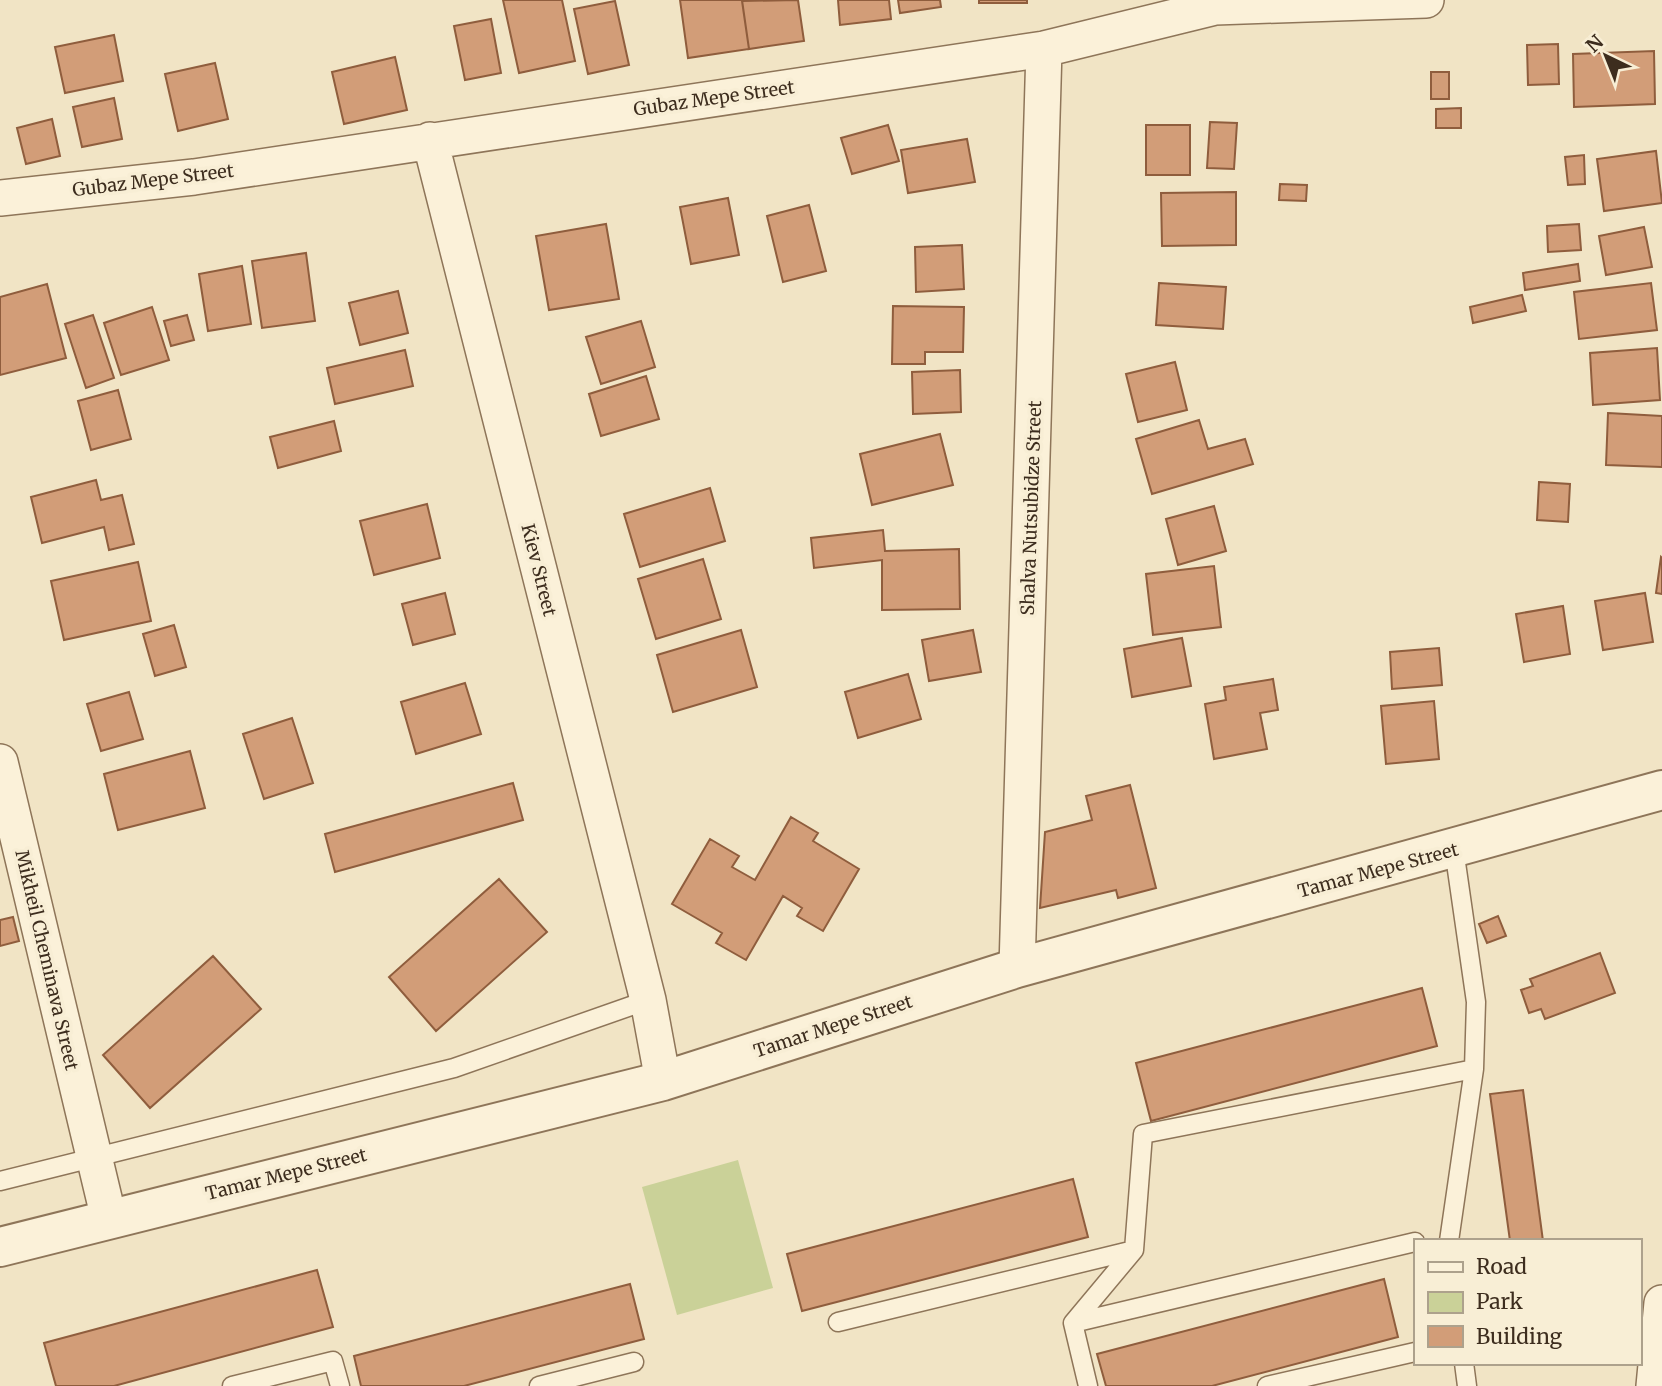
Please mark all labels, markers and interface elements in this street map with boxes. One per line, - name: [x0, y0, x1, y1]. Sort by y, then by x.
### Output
- north arrow: [1571, 21, 1641, 91]
- text: N: [1581, 30, 1608, 57]
- street label: Gubaz Mepe Street: [632, 75, 796, 121]
- street label: Gubaz Mepe Street: [71, 159, 235, 201]
- street label: Shalva Nutsubidze Street: [1016, 400, 1046, 616]
- street label: Kiev Street: [516, 522, 562, 618]
- street label: Tamar Mepe Street: [1295, 837, 1461, 903]
- street label: Mikheil Cheminava Street: [10, 848, 84, 1072]
- street label: Tamar Mepe Street: [751, 989, 915, 1063]
- street label: Tamar Mepe Street: [203, 1143, 369, 1205]
- legend: [1414, 1239, 1641, 1365]
- text: Road: [1476, 1253, 1527, 1280]
- text: Park: [1476, 1288, 1523, 1315]
- text: Building: [1476, 1323, 1563, 1350]

